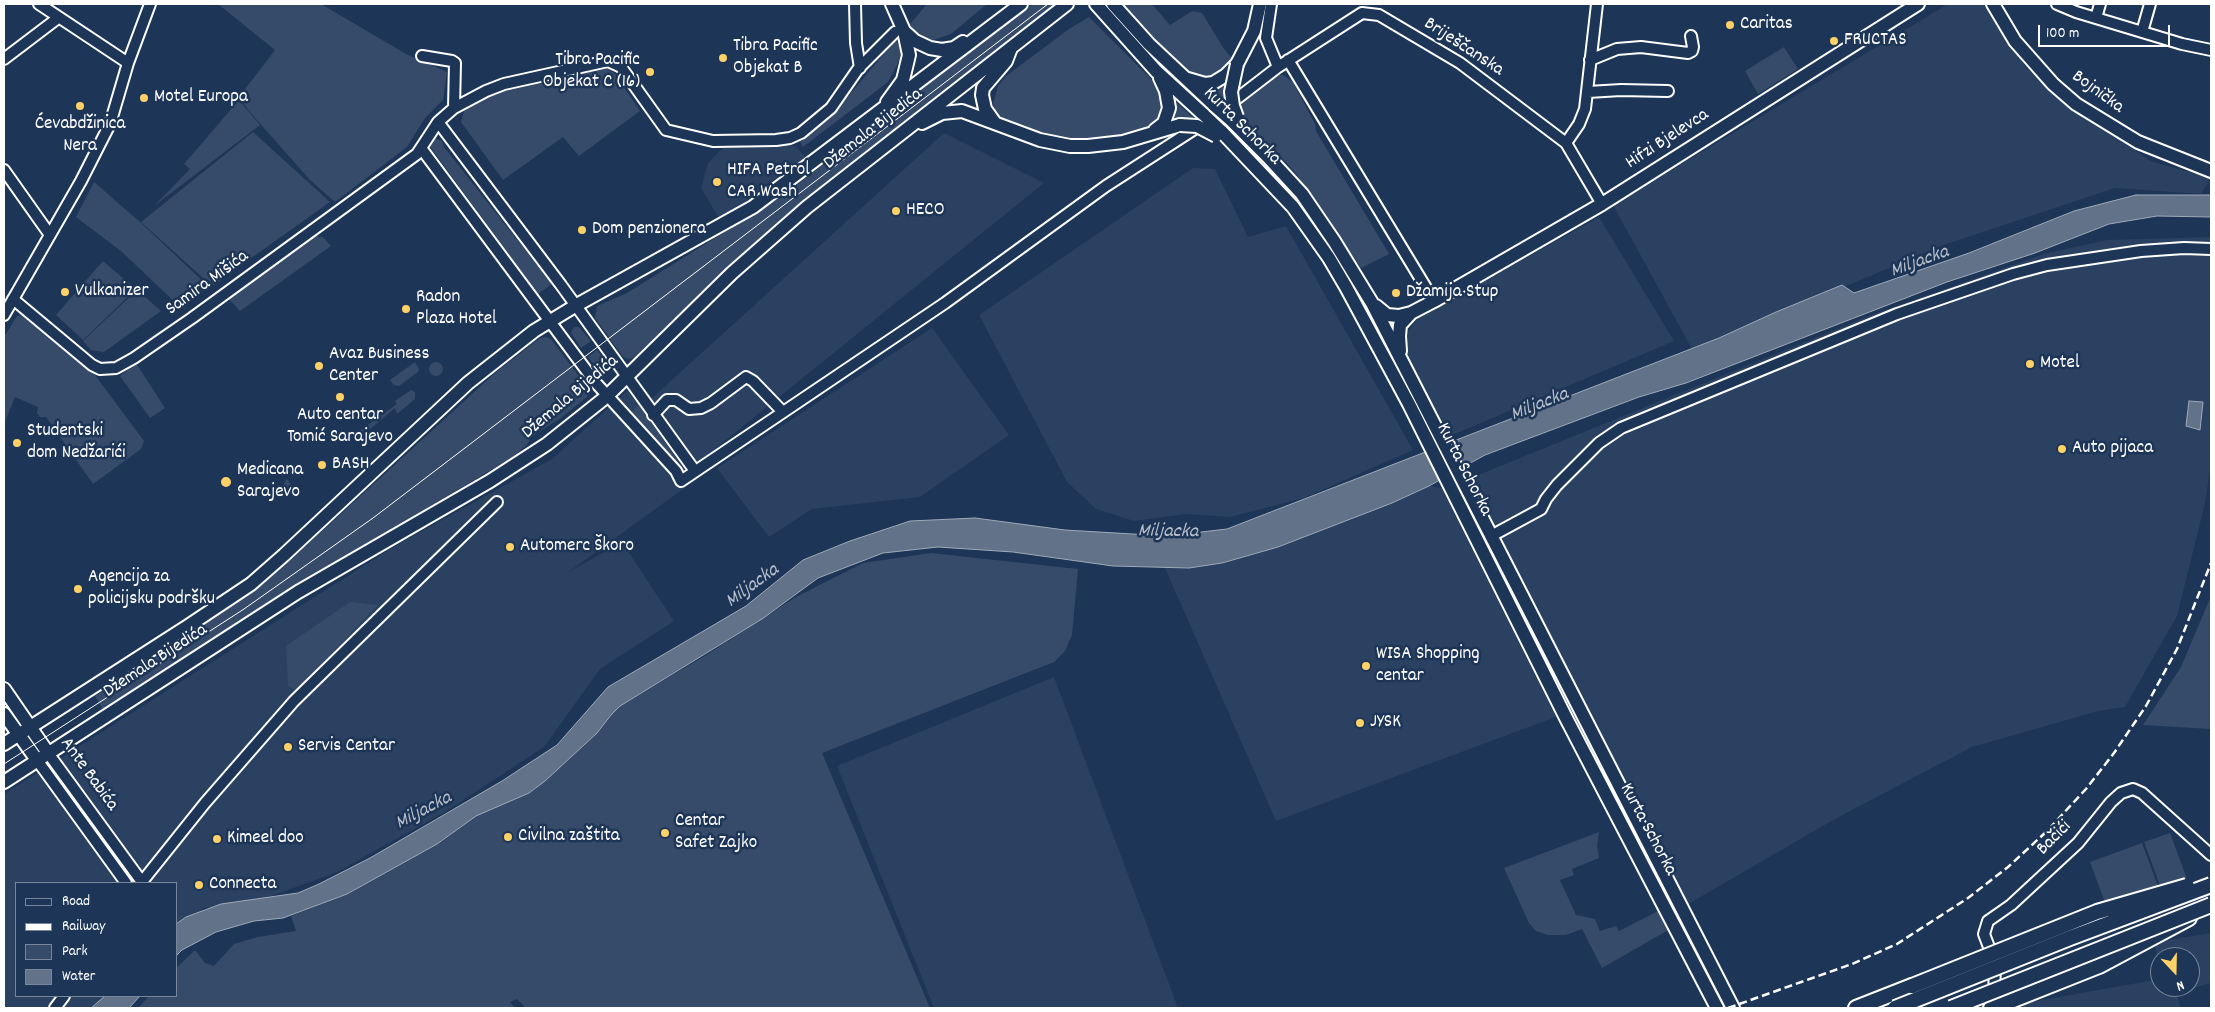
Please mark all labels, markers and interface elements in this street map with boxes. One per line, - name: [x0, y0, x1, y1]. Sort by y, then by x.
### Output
- street label: Briješčanska: [1419, 14, 1507, 82]
- place label: Caritas: [1740, 14, 1793, 36]
- scale bar: [2040, 15, 2172, 47]
- marker: Caritas: [1724, 19, 1736, 31]
- text: 100 m: [2046, 23, 2079, 45]
- place label: FRUCTAS: [1844, 30, 1907, 52]
- marker: FRUCTAS: [1828, 35, 1840, 47]
- place label: Tibra Pacific Objekat B: [733, 36, 818, 80]
- place label: Tibra Pacific Objekat C (16): [543, 50, 640, 94]
- marker: Tibra Pacific Objekat B: [717, 52, 729, 64]
- marker: Tibra Pacific Objekat C (16): [644, 66, 656, 78]
- street label: Bojnička: [2066, 66, 2128, 120]
- street label: Kurta Schorka: [1197, 83, 1285, 171]
- street label: Džemala Bijedića: [820, 84, 928, 176]
- place label: Motel Europa: [154, 87, 248, 109]
- marker: Motel Europa: [138, 92, 150, 104]
- marker: Ćevabdžinica Nera: [74, 100, 86, 112]
- street label: Hifzi Bjelevca: [1622, 105, 1714, 175]
- place label: Ćevabdžinica Nera: [35, 114, 125, 158]
- place label: HIFA Petrol CAR Wash: [727, 160, 810, 204]
- marker: HIFA Petrol CAR Wash: [711, 176, 723, 188]
- place label: HECO: [906, 200, 945, 222]
- marker: HECO: [890, 205, 902, 217]
- place label: Dom penzionera: [592, 219, 706, 241]
- marker: Dom penzionera: [576, 224, 588, 236]
- water label: Miljacka: [1888, 241, 1952, 285]
- street label: Samira Mišića: [162, 246, 254, 322]
- place label: Vulkanizer: [75, 281, 148, 303]
- place label: Džamija Stup: [1406, 282, 1498, 304]
- marker: Vulkanizer: [59, 286, 71, 298]
- place label: Radon Plaza Hotel: [416, 287, 497, 331]
- marker: Džamija Stup: [1390, 287, 1402, 299]
- marker: Radon Plaza Hotel: [400, 303, 412, 315]
- place label: Avaz Business Center: [329, 344, 430, 388]
- street label: Džemala Bijedića: [518, 351, 624, 445]
- place label: Motel: [2040, 353, 2079, 375]
- marker: Motel: [2024, 358, 2036, 370]
- marker: Avaz Business Center: [313, 360, 325, 372]
- water label: Miljacka: [1508, 384, 1572, 428]
- marker: Auto centar Tomić Sarajevo: [334, 391, 346, 403]
- place label: Auto centar Tomić Sarajevo: [287, 405, 393, 449]
- street label: Kurta Schorka: [1430, 420, 1496, 520]
- place label: Studentski dom Nedžarići: [27, 421, 126, 465]
- marker: Studentski dom Nedžarići: [11, 437, 23, 449]
- place label: Auto pijaca: [2072, 438, 2153, 460]
- marker: Auto pijaca: [2056, 443, 2068, 455]
- place label: BASH: [332, 454, 369, 476]
- marker: BASH: [316, 459, 328, 471]
- place label: Medicana Sarajevo: [237, 460, 303, 504]
- marker: Medicana Sarajevo: [219, 475, 233, 489]
- water label: Miljacka: [1138, 520, 1198, 546]
- place label: Automerc Škoro: [520, 536, 634, 558]
- marker: Automerc Škoro: [504, 541, 516, 553]
- water label: Miljacka: [722, 560, 784, 614]
- place label: Agencija za policijsku podršku: [88, 567, 215, 611]
- marker: Agencija za policijsku podršku: [72, 583, 84, 595]
- street label: Džemala Bijedića: [100, 620, 212, 704]
- place label: WISA Shopping centar: [1376, 644, 1480, 688]
- marker: WISA Shopping centar: [1360, 660, 1372, 672]
- place label: JYSK: [1370, 712, 1401, 734]
- marker: JYSK: [1354, 717, 1366, 729]
- street label: Ante Babića: [54, 734, 122, 816]
- place label: Servis Centar: [298, 736, 395, 758]
- marker: Servis Centar: [282, 741, 294, 753]
- street label: Kurta Schorka: [1613, 780, 1681, 880]
- water label: Miljacka: [392, 787, 456, 837]
- place label: Centar Safet Zajko: [675, 811, 757, 855]
- street label: Bačići: [2033, 817, 2077, 861]
- place label: Civilna zaštita: [518, 826, 620, 848]
- marker: Centar Safet Zajko: [659, 827, 671, 839]
- place label: Kimeel doo: [227, 828, 304, 850]
- marker: Civilna zaštita: [502, 831, 514, 843]
- marker: Kimeel doo: [211, 833, 223, 845]
- place label: Connecta: [209, 874, 276, 896]
- marker: Connecta: [193, 879, 205, 891]
- legend: [15, 882, 178, 997]
- text: Road: [62, 891, 90, 913]
- text: Railway: [62, 916, 105, 938]
- text: Park: [62, 941, 88, 963]
- north arrow: [2150, 947, 2200, 997]
- text: Water: [62, 966, 95, 988]
- text: N: [2173, 974, 2187, 996]

